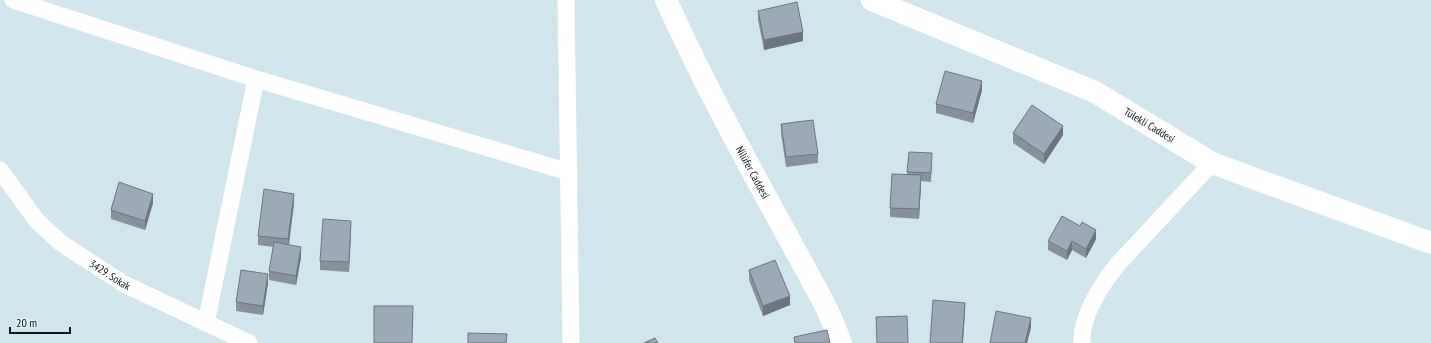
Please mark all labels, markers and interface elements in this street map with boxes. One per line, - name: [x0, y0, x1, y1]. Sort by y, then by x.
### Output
- street label: Tülekli Caddesi: [1121, 104, 1178, 146]
- street label: Nilüfer Caddesi: [733, 144, 773, 201]
- street label: 3429. Sokak: [87, 257, 133, 293]
- scale bar: [10, 309, 70, 335]
- text: 20 m: [16, 315, 37, 330]

